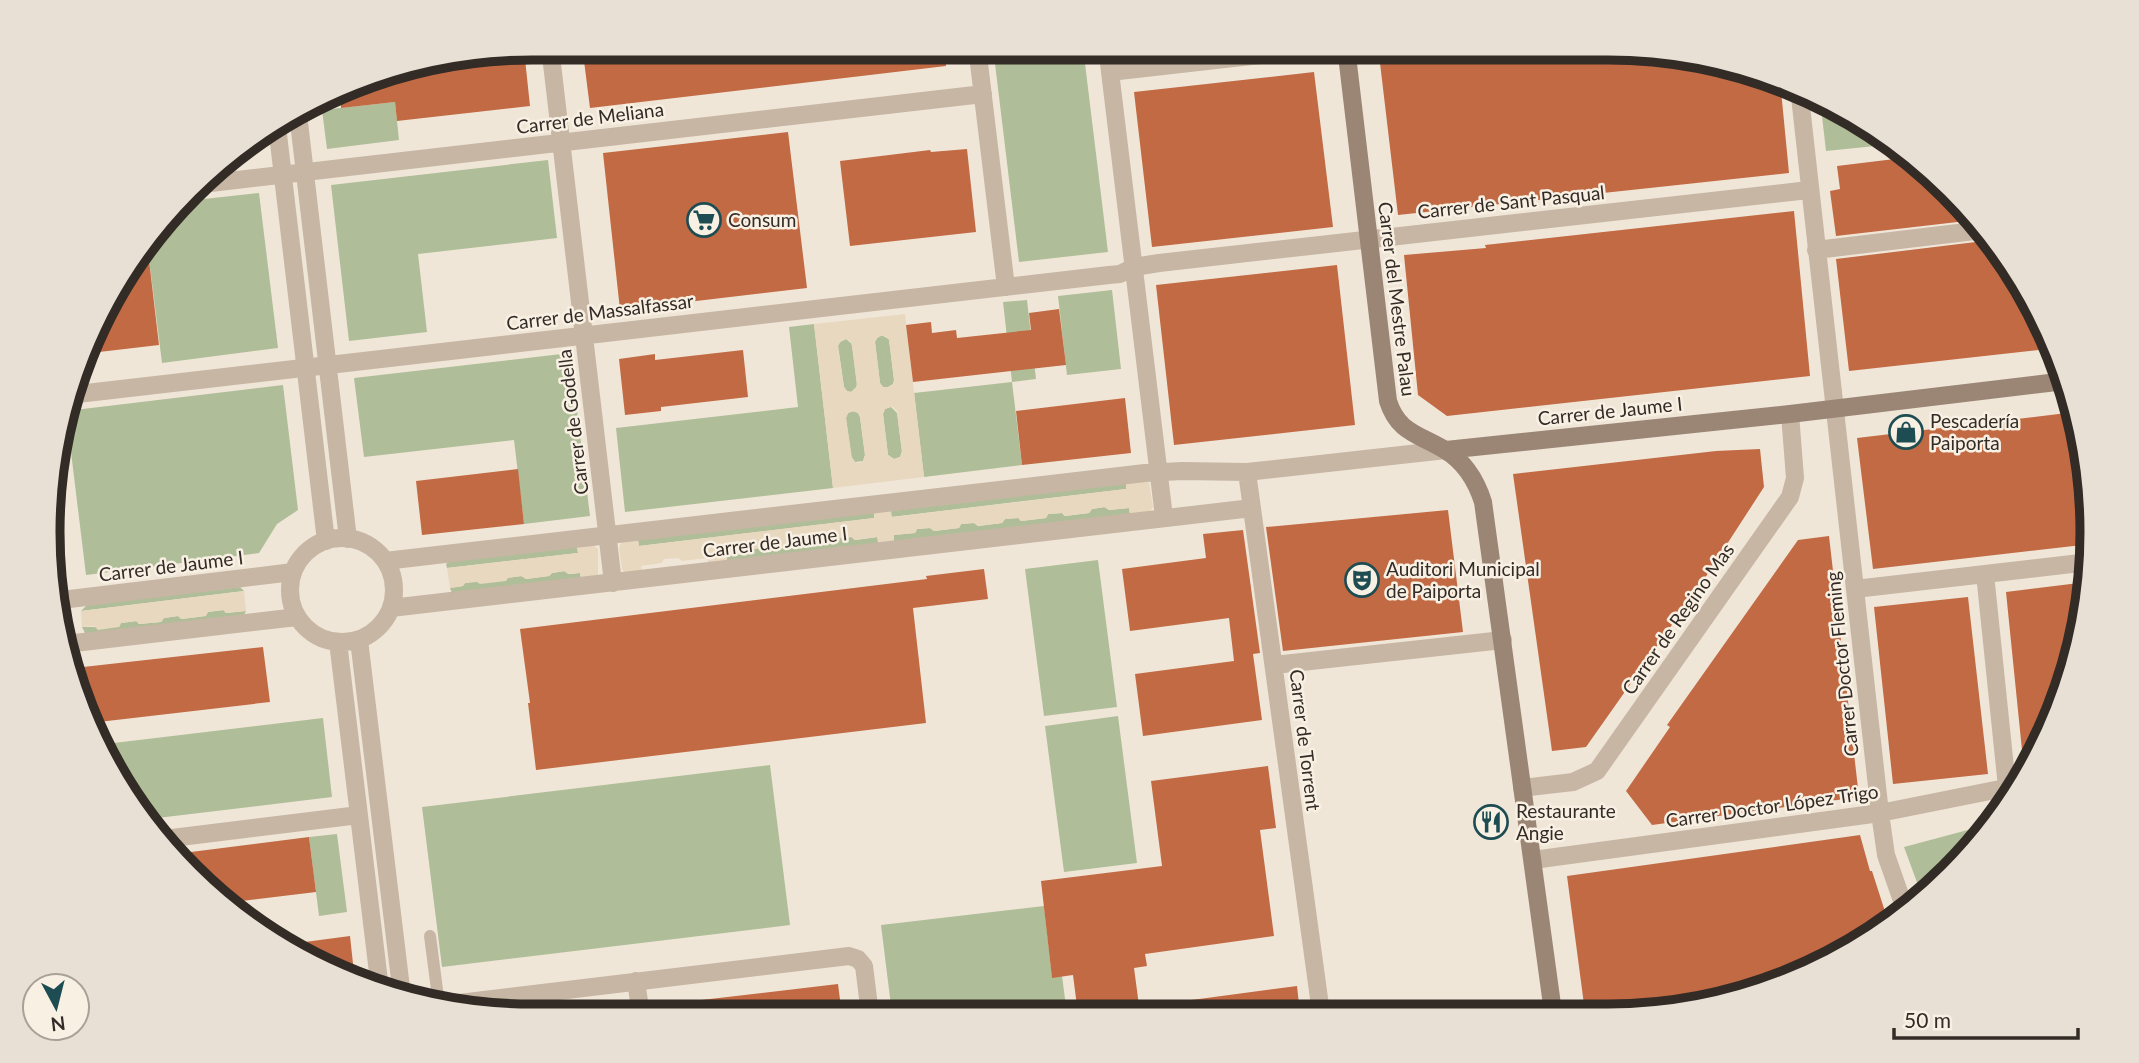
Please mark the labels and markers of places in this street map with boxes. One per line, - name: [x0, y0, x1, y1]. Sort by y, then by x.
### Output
- supermarket icon: Consum: [685, 201, 723, 239]
- place label: Consum: [728, 208, 796, 231]
- place label: Pescadería Paiporta: [1930, 409, 2019, 454]
- shop icon: Pescadería Paiporta: [1887, 413, 1925, 451]
- place label: Auditori Municipal de Paiporta: [1386, 557, 1540, 602]
- theatre icon: Auditori Municipal de Paiporta: [1343, 561, 1381, 599]
- place label: Restaurante Angie: [1516, 799, 1616, 844]
- restaurant icon: Restaurante Angie: [1472, 803, 1510, 841]

